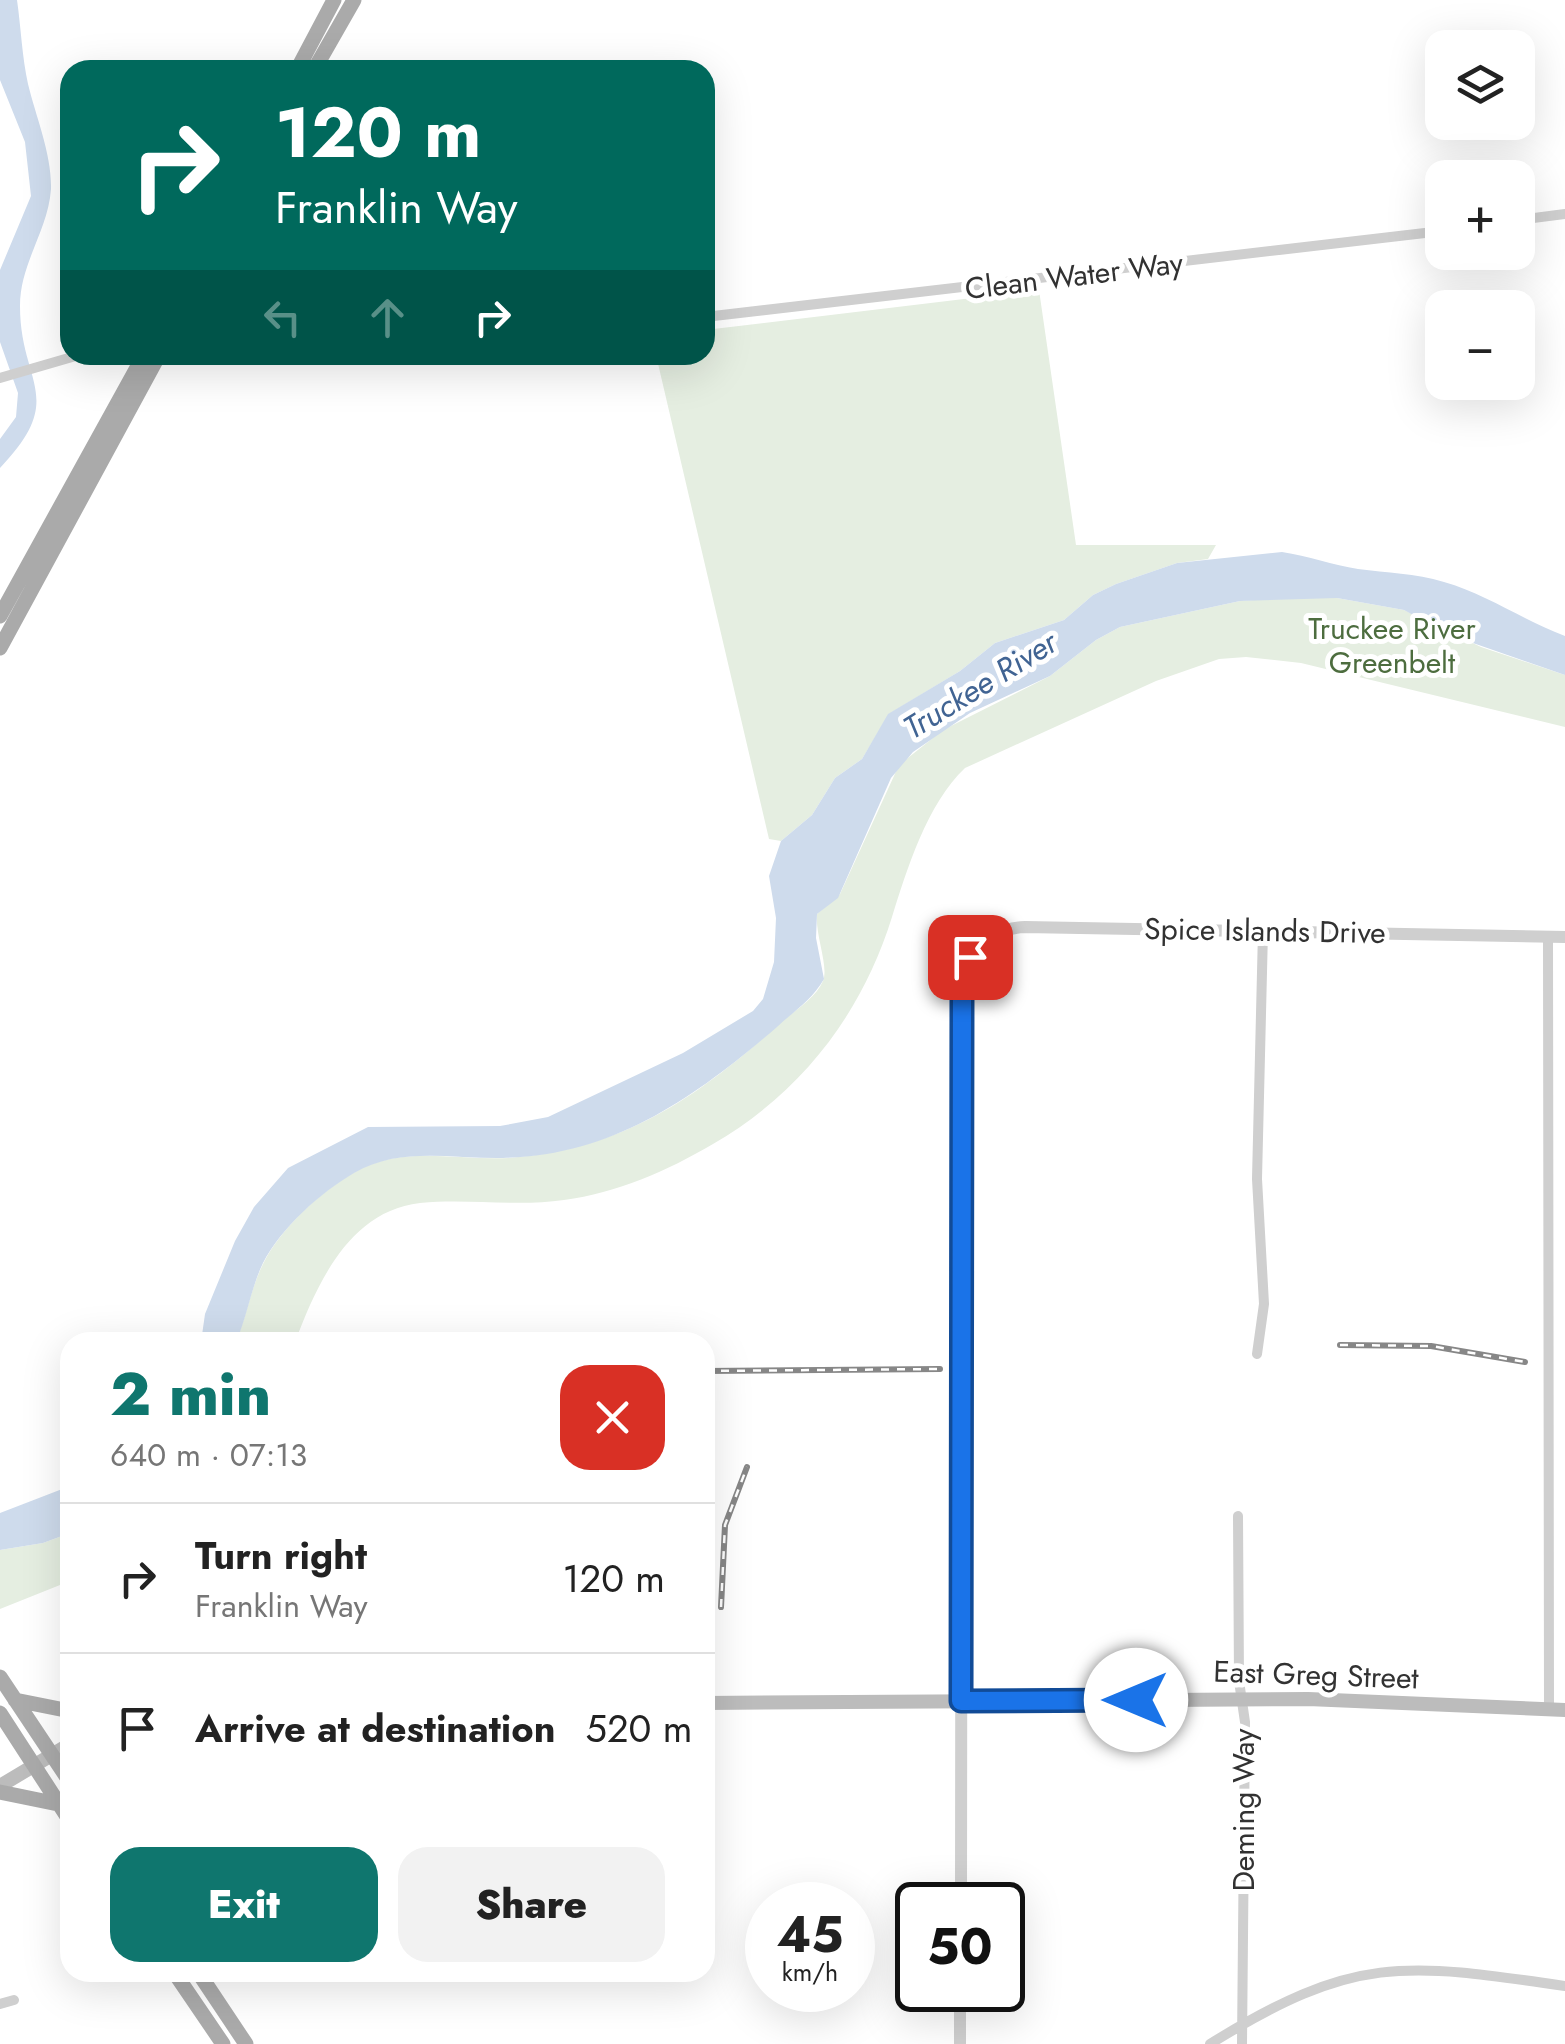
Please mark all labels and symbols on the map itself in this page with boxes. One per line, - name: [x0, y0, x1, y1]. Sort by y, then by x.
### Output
- street label: Clean Water Way: [962, 241, 1186, 310]
- park label: Truckee River Greenbelt: [1308, 607, 1477, 684]
- water label: Truckee River: [894, 618, 1068, 751]
- street label: Spice Islands Drive: [1144, 907, 1386, 954]
- pin: [928, 915, 1013, 1000]
- position arrow: [1084, 1648, 1188, 1752]
- street label: East Greg Street: [1213, 1649, 1420, 1700]
- street label: Deming Way: [1222, 1728, 1265, 1892]
- speed limit sign: 50: [895, 1882, 1025, 2012]

